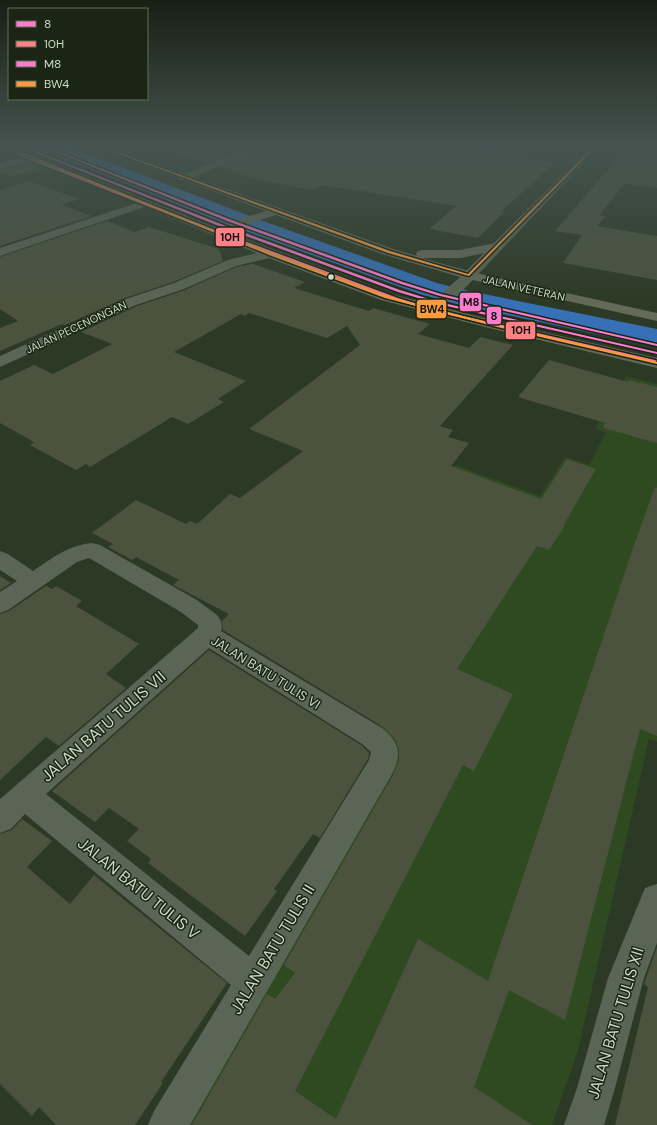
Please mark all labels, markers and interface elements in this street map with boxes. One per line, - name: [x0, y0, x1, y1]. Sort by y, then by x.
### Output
- legend: [8, 8, 148, 100]
- text: 8: [44, 16, 51, 32]
- text: 10H: [44, 36, 64, 52]
- text: M8: [44, 56, 61, 72]
- text: BW4: [44, 76, 69, 92]
- line badge: 10H: [215, 227, 245, 247]
- text: 10H: [220, 230, 240, 244]
- unlabelled marker: [326, 272, 336, 282]
- street label: JALAN VETERAN: [482, 272, 566, 304]
- line badge: M8: [459, 292, 482, 312]
- text: M8: [463, 295, 479, 309]
- street label: JALAN PECENONGAN: [23, 297, 129, 357]
- line badge: BW4: [416, 299, 447, 319]
- text: BW4: [420, 302, 444, 316]
- line badge: 8: [486, 306, 502, 325]
- text: 8: [491, 309, 498, 323]
- line badge: 10H: [505, 321, 536, 340]
- text: 10H: [511, 323, 531, 337]
- street label: JALAN BATU TULIS VI: [208, 632, 324, 713]
- street label: JALAN BATU TULIS VII: [37, 666, 170, 786]
- street label: JALAN BATU TULIS V: [73, 833, 204, 944]
- street label: JALAN BATU TULIS II: [225, 881, 319, 1018]
- street label: JALAN BATU TULIS XII: [582, 945, 649, 1101]

